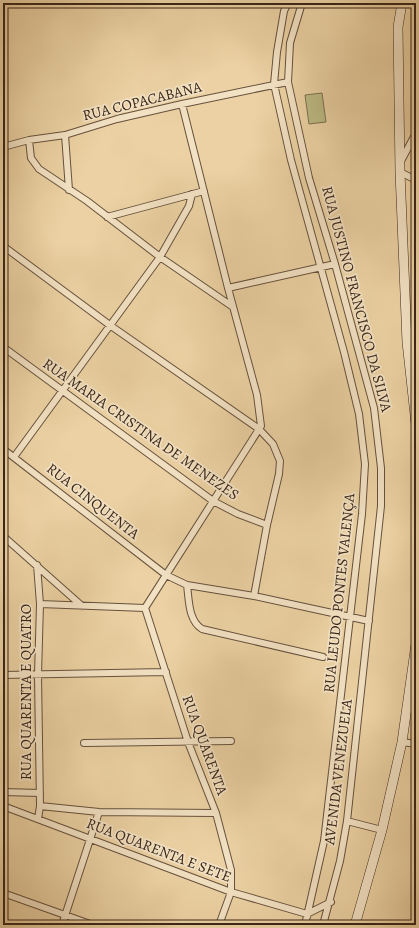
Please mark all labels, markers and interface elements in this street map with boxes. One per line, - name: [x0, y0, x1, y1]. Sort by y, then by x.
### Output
- street label: RUA COPACABANA: [80, 76, 204, 125]
- street label: RUA JUSTINO FRANCISCO DA SILVA: [317, 184, 397, 414]
- street label: RUA MARIA CRISTINA DE MENEZES: [39, 353, 243, 505]
- street label: RUA CINQUENTA: [42, 458, 144, 544]
- street label: RUA LEUDO PONTES VALENÇA: [319, 492, 359, 694]
- street label: RUA QUARENTA E QUATRO: [16, 604, 36, 780]
- street label: RUA QUARENTA: [178, 692, 232, 798]
- street label: AVENIDA VENEZUELA: [319, 698, 357, 847]
- street label: RUA QUARENTA E SETE: [84, 813, 234, 887]

